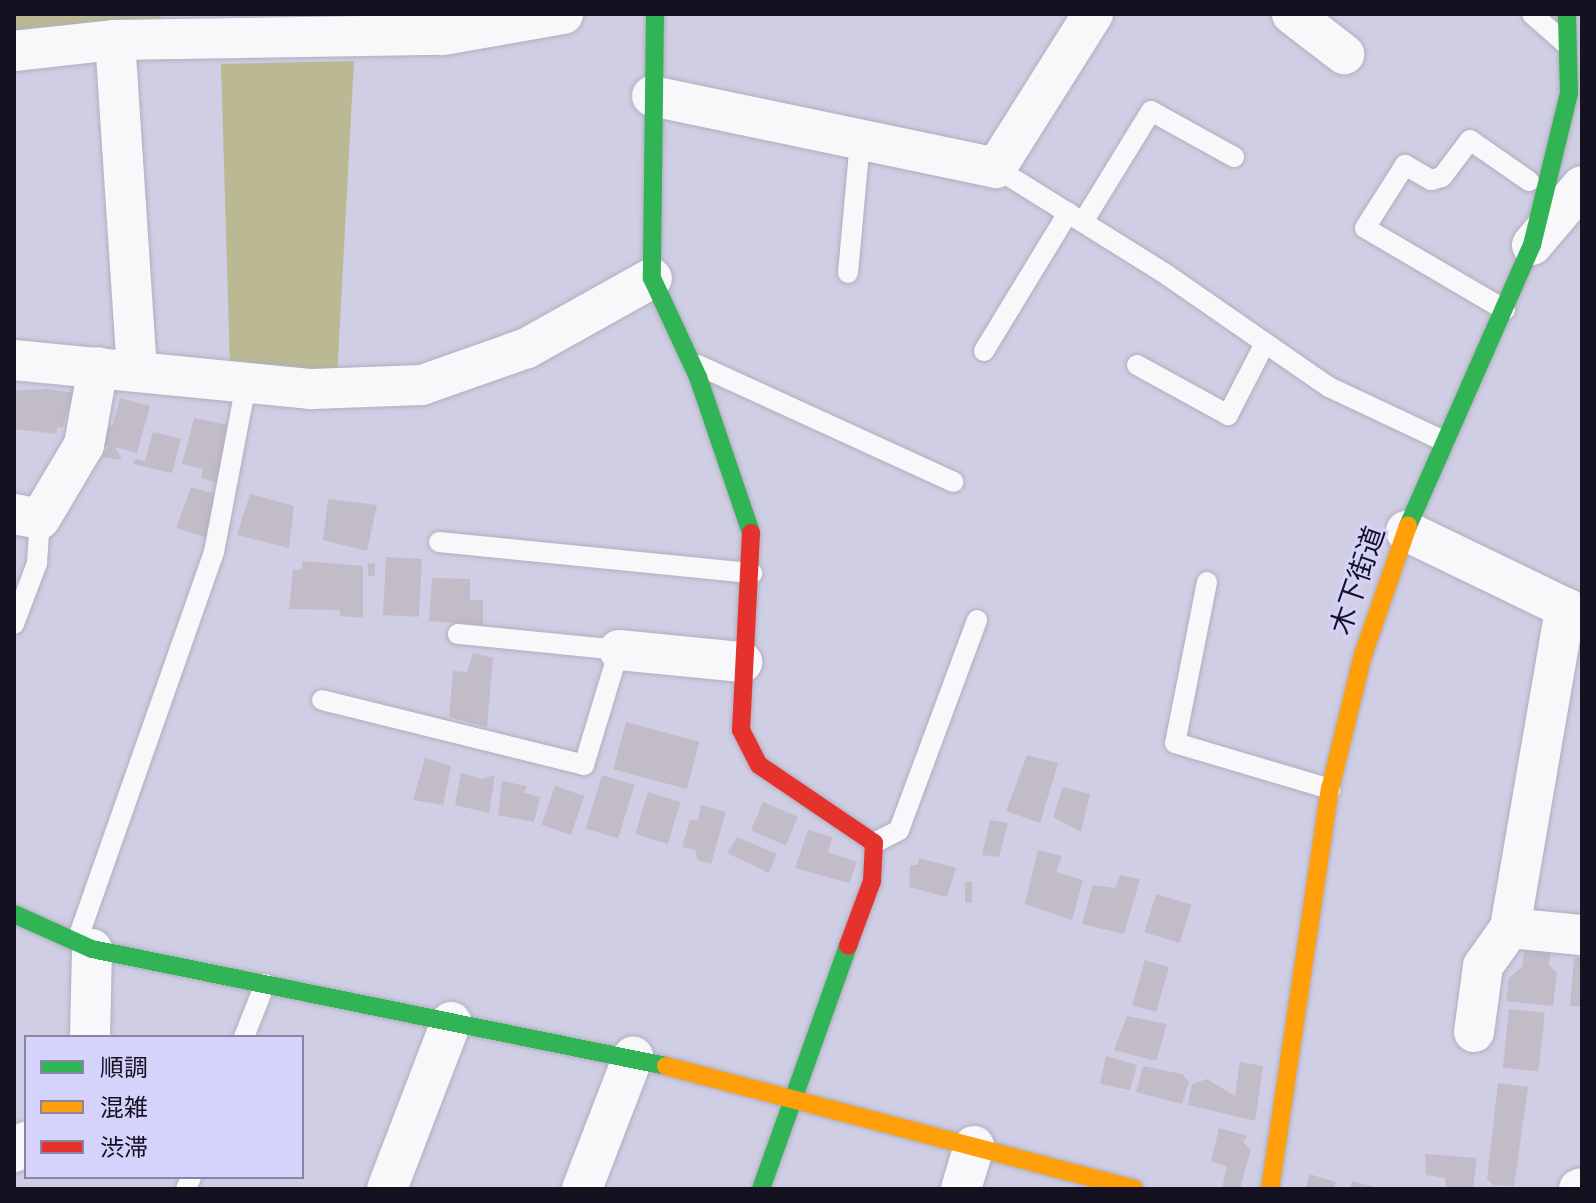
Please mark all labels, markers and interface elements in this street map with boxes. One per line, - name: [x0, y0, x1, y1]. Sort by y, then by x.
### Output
- street label: 木下街道: [1325, 523, 1393, 639]
- legend: [24, 1035, 304, 1179]
- text: 順調: [100, 1051, 148, 1087]
- text: 混雑: [100, 1091, 148, 1127]
- text: 渋滞: [100, 1131, 148, 1167]

